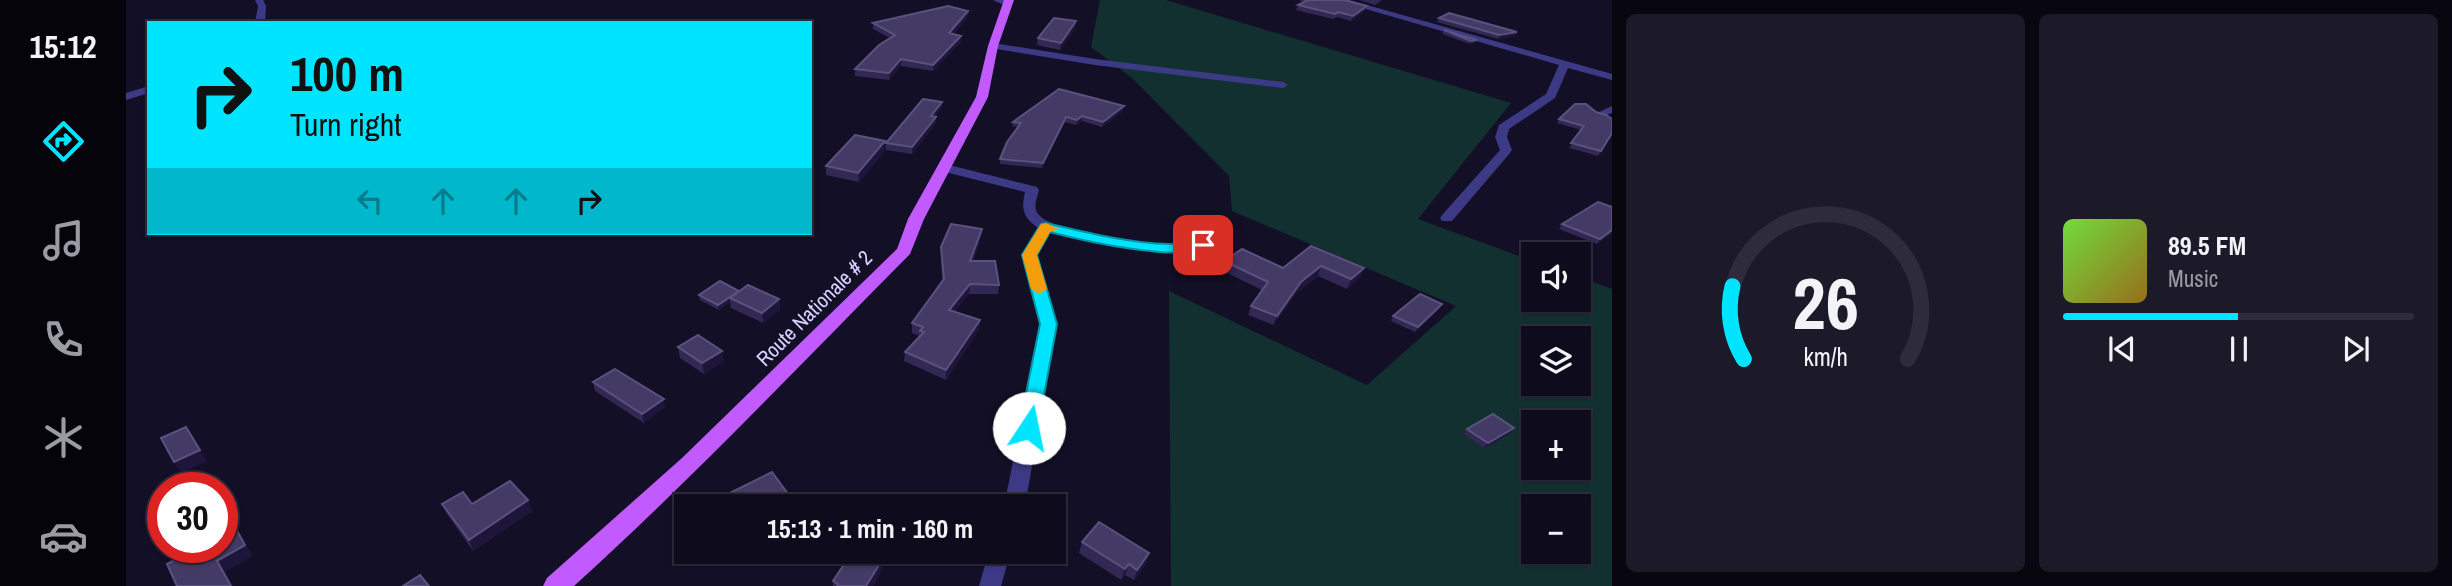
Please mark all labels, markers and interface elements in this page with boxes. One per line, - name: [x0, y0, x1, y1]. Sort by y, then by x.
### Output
- text: 15:12: [29, 25, 97, 68]
- text: 100 m: [290, 40, 404, 106]
- icon: right: [175, 49, 266, 140]
- text: Turn right: [290, 103, 402, 146]
- icon: directions: [39, 117, 88, 166]
- icon: left: [351, 182, 389, 220]
- icon: ahead: [424, 182, 462, 220]
- icon: ahead: [497, 182, 535, 220]
- icon: right: [570, 182, 608, 220]
- pin: [1173, 215, 1233, 275]
- icon: music: [39, 216, 88, 265]
- icon: arrive: [1184, 226, 1222, 264]
- text: 89.5 FM: [2168, 228, 2246, 263]
- map controls: [1521, 242, 1591, 564]
- button: sound: [1521, 242, 1591, 312]
- street label: Route Nationale # 2: [750, 244, 878, 372]
- text: 26: [1792, 254, 1859, 352]
- text: Music: [2168, 263, 2218, 294]
- icon: phone: [39, 315, 88, 364]
- button: layers: [1521, 326, 1591, 396]
- icon: previous: [2103, 330, 2141, 368]
- icon: pause: [2220, 330, 2258, 368]
- icon: next: [2337, 330, 2375, 368]
- text: km/h: [1803, 340, 1848, 374]
- position arrow: [992, 391, 1066, 465]
- button: +: [1521, 410, 1591, 480]
- icon: climate: [39, 413, 88, 462]
- speed limit sign: 30: [147, 472, 238, 563]
- button: −: [1521, 494, 1591, 564]
- text: 15:13 · 1 min · 160 m: [767, 511, 973, 546]
- icon: car: [39, 512, 88, 561]

